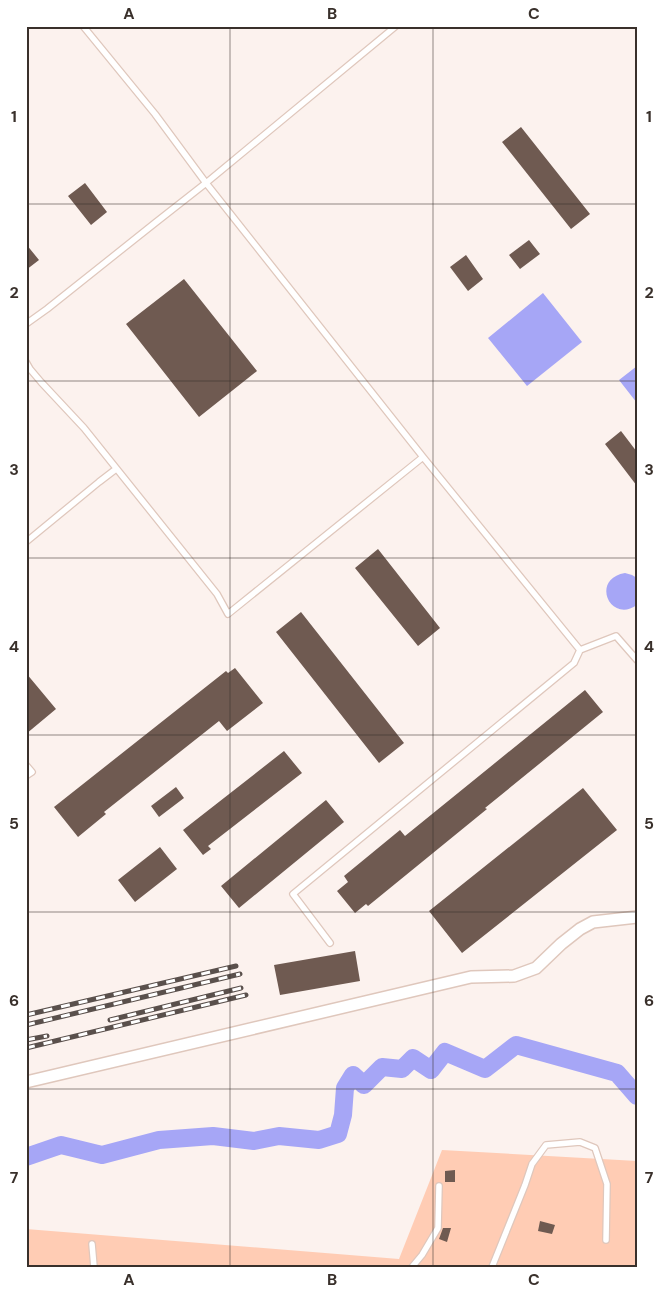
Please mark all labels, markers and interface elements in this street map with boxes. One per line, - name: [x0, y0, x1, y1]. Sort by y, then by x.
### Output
- text: A: [123, 3, 135, 24]
- text: B: [327, 3, 337, 24]
- text: C: [528, 3, 540, 24]
- text: 1: [11, 106, 17, 127]
- text: 1: [646, 106, 652, 127]
- text: 2: [9, 282, 19, 303]
- text: 2: [644, 282, 654, 303]
- text: 3: [9, 459, 19, 480]
- text: 3: [644, 459, 654, 480]
- text: 4: [9, 636, 19, 657]
- text: 4: [644, 636, 654, 657]
- text: 5: [9, 813, 19, 834]
- text: 5: [644, 813, 654, 834]
- text: 6: [9, 990, 19, 1011]
- text: 6: [644, 990, 654, 1011]
- text: 7: [10, 1167, 19, 1188]
- text: 7: [645, 1167, 654, 1188]
- text: A: [123, 1269, 135, 1290]
- text: B: [327, 1269, 337, 1290]
- text: C: [528, 1269, 540, 1290]

